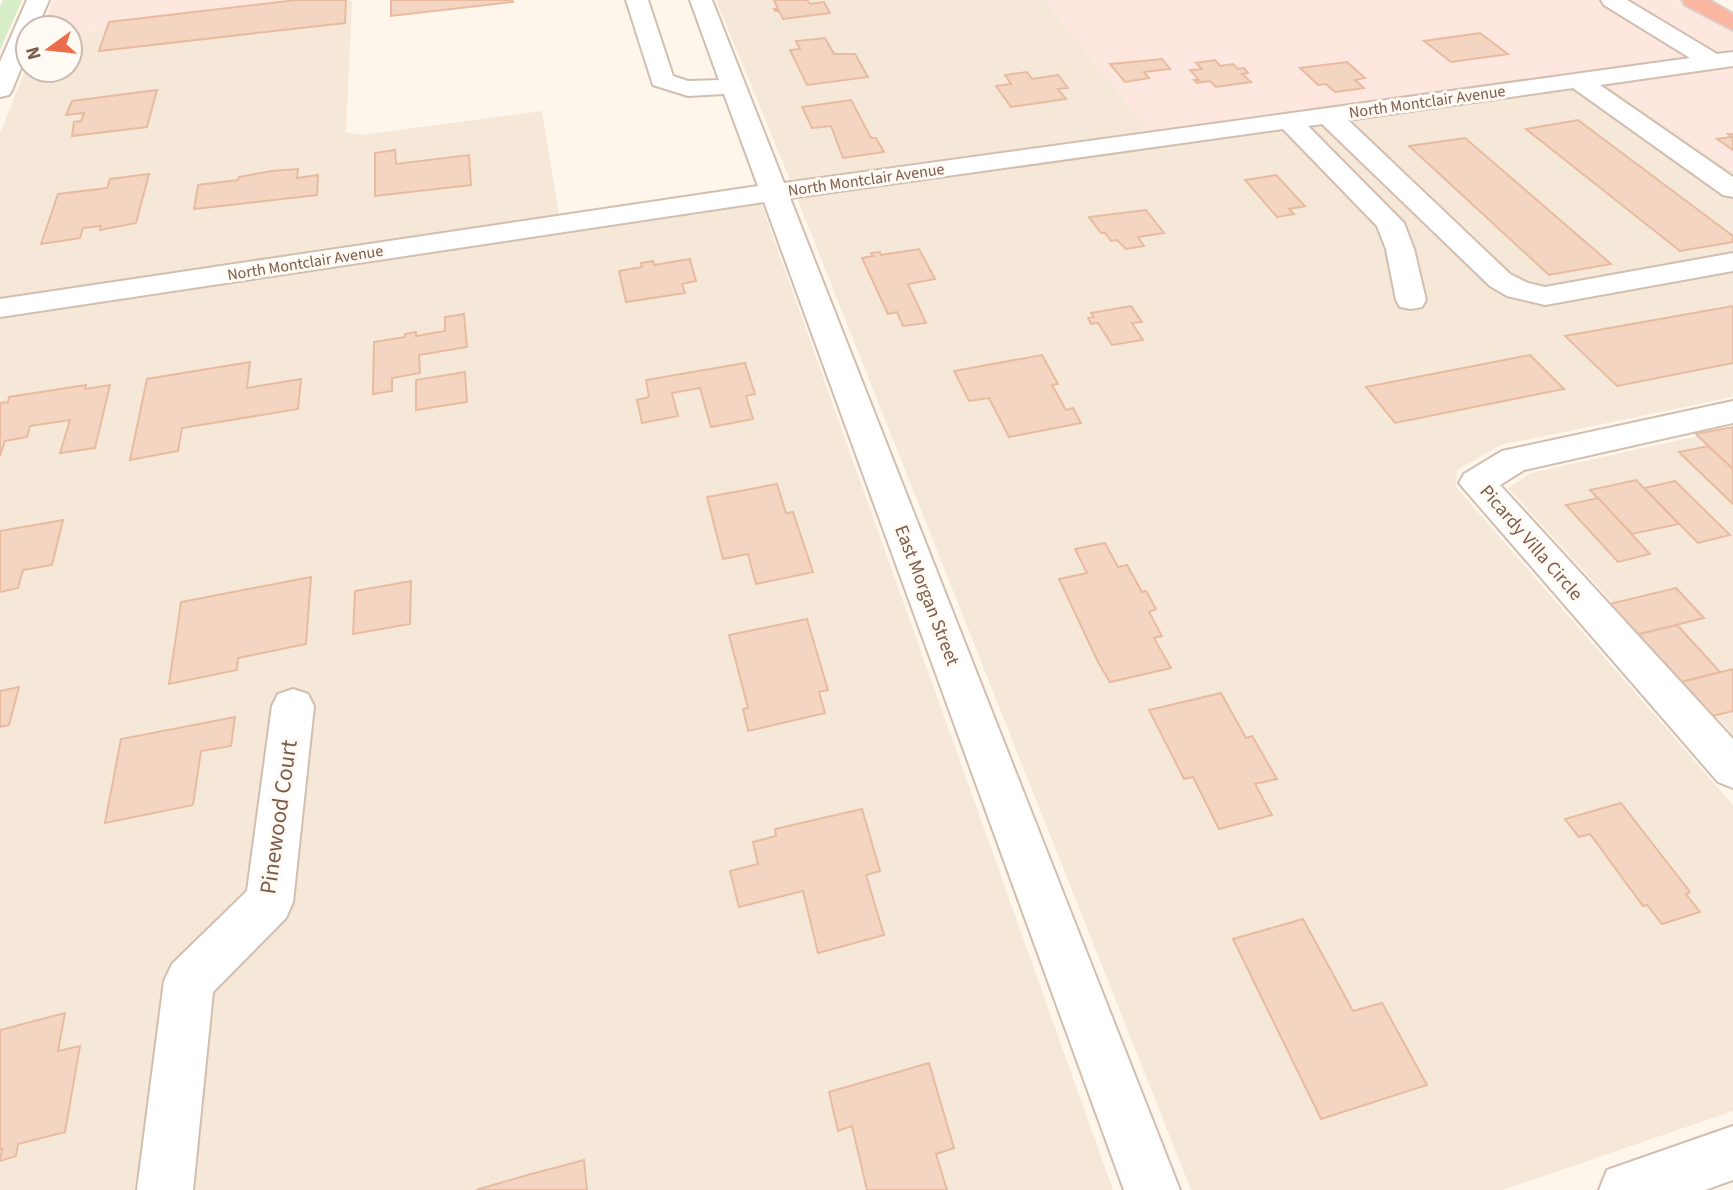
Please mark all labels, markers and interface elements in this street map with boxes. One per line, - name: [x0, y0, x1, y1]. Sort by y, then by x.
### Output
- north arrow: [14, 14, 84, 84]
- text: N: [19, 43, 49, 63]
- street label: North Montclair Avenue: [1348, 80, 1507, 124]
- street label: North Montclair Avenue: [787, 158, 946, 202]
- street label: North Montclair Avenue: [226, 240, 385, 286]
- street label: Picardy Villa Circle: [1473, 479, 1589, 607]
- street label: East Morgan Street: [887, 521, 966, 670]
- street label: Pinewood Court: [251, 738, 306, 896]

